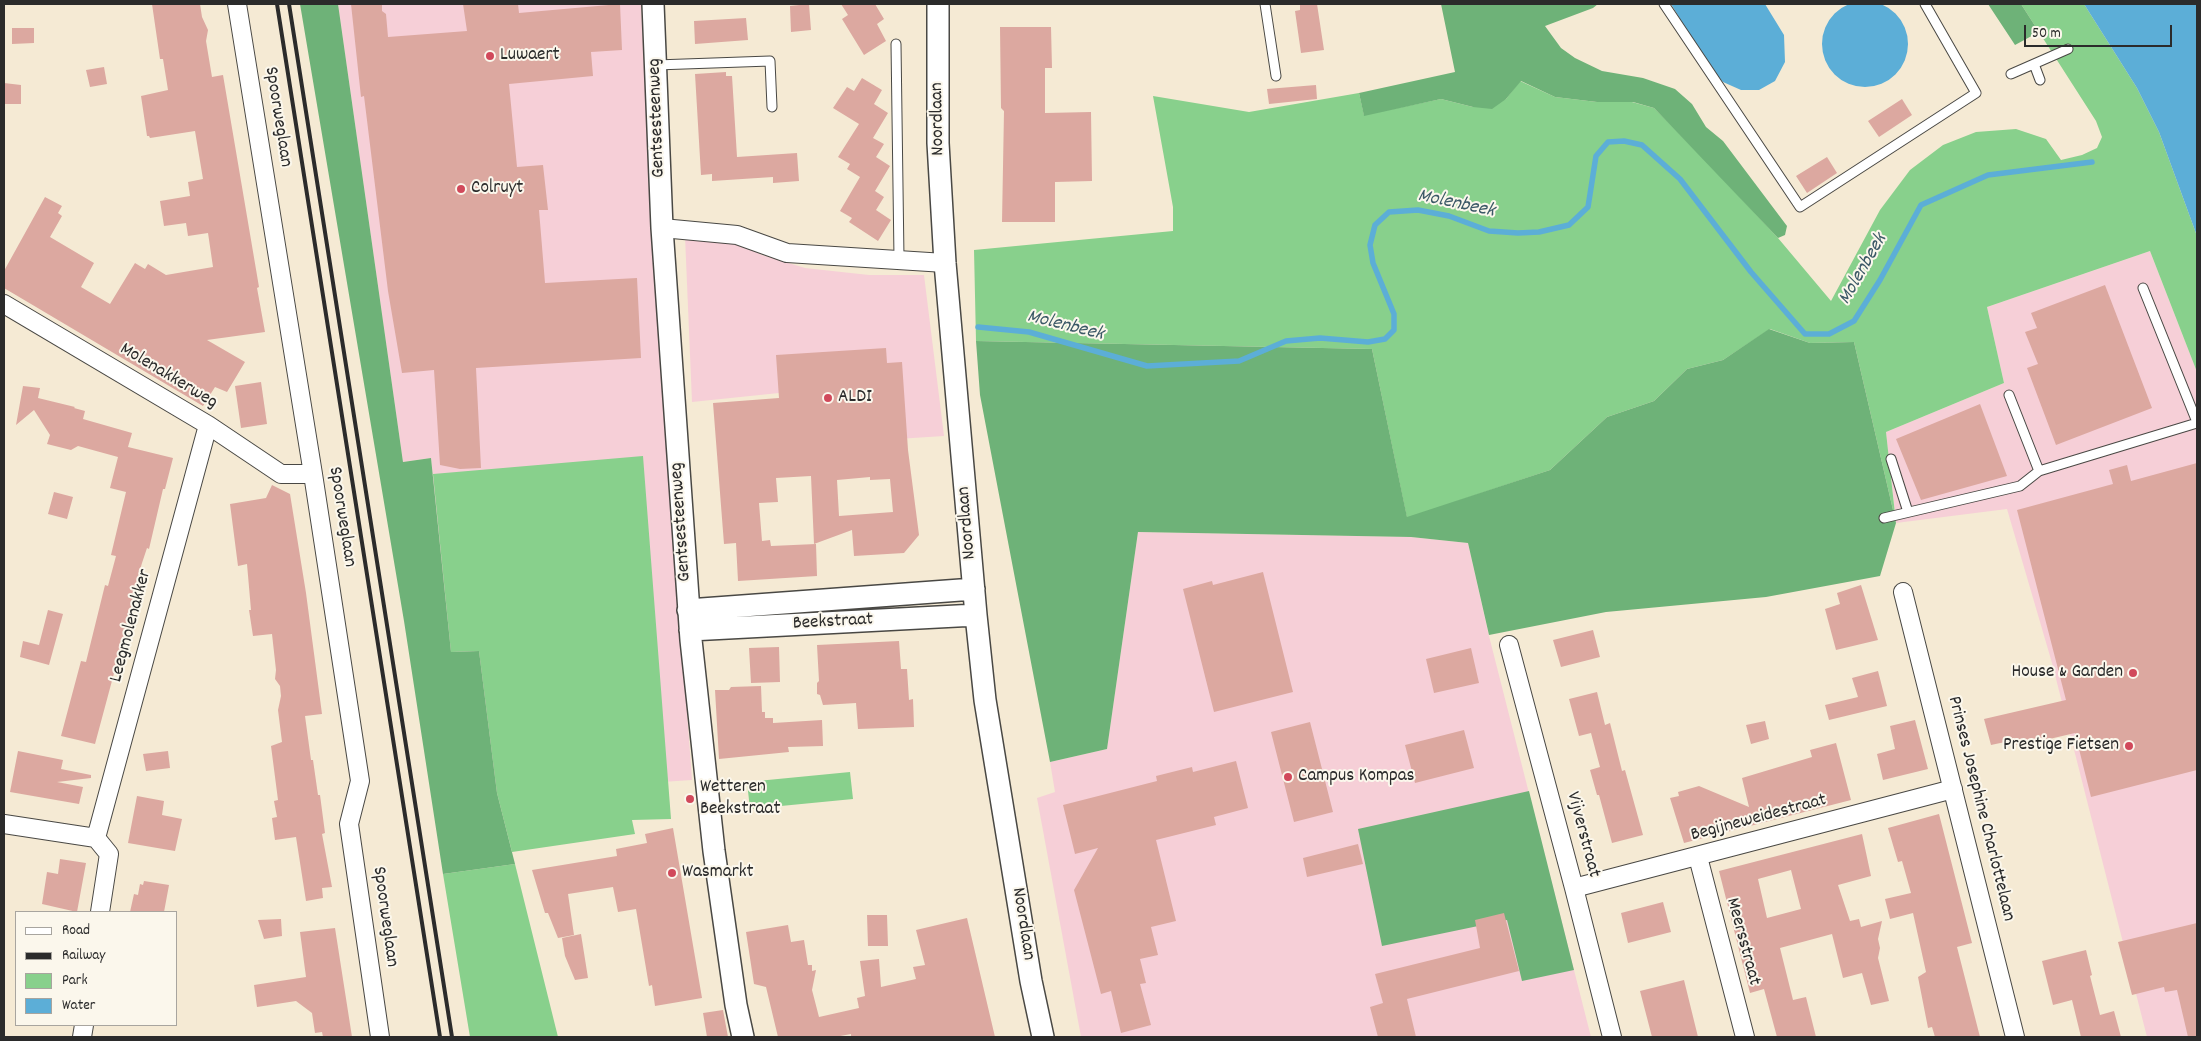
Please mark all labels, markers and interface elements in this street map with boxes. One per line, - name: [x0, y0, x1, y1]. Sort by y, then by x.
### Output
- scale bar: [2026, 15, 2174, 47]
- text: 50 m: [2032, 23, 2061, 45]
- place label: Luwaert: [500, 45, 560, 67]
- marker: Luwaert: [484, 50, 496, 62]
- street label: Gentsesteenweg: [645, 58, 671, 178]
- street label: Spoorweglaan: [258, 65, 296, 169]
- street label: Noordlaan: [927, 82, 951, 156]
- place label: Colruyt: [471, 178, 523, 200]
- marker: Colruyt: [455, 183, 467, 195]
- water label: Molenbeek: [1415, 185, 1497, 225]
- water label: Molenbeek: [1834, 230, 1894, 310]
- water label: Molenbeek: [1024, 306, 1106, 348]
- street label: Molenakkerweg: [115, 339, 221, 415]
- place label: ALDI: [838, 387, 872, 409]
- marker: ALDI: [822, 392, 834, 404]
- street label: Gentsesteenweg: [666, 462, 698, 582]
- street label: Spoorweglaan: [322, 465, 360, 569]
- street label: Noordlaan: [953, 485, 983, 561]
- street label: Leegmolenakker: [106, 567, 158, 685]
- street label: Beekstraat: [792, 610, 874, 636]
- place label: House & Garden: [2012, 662, 2123, 684]
- marker: House & Garden: [2127, 667, 2139, 679]
- street label: Prinses Josephine Charlottelaan: [1941, 694, 2019, 924]
- place label: Prestige Fietsen: [2003, 735, 2119, 757]
- marker: Prestige Fietsen: [2123, 740, 2135, 752]
- place label: Campus Kompas: [1298, 766, 1415, 788]
- marker: Campus Kompas: [1282, 771, 1294, 783]
- place label: Wetteren Beekstraat: [700, 777, 780, 821]
- street label: Vijverstraat: [1560, 790, 1604, 880]
- street label: Begijneweidestraat: [1689, 790, 1829, 848]
- marker: Wetteren Beekstraat: [684, 793, 696, 805]
- place label: Wasmarkt: [682, 862, 754, 884]
- street label: Spoorweglaan: [366, 865, 402, 969]
- marker: Wasmarkt: [666, 867, 678, 879]
- street label: Noordlaan: [1005, 886, 1039, 962]
- street label: Meersstraat: [1719, 896, 1765, 988]
- legend: [15, 911, 178, 1026]
- text: Road: [62, 920, 90, 942]
- text: Railway: [62, 945, 105, 967]
- text: Park: [62, 970, 88, 992]
- text: Water: [62, 995, 95, 1017]

